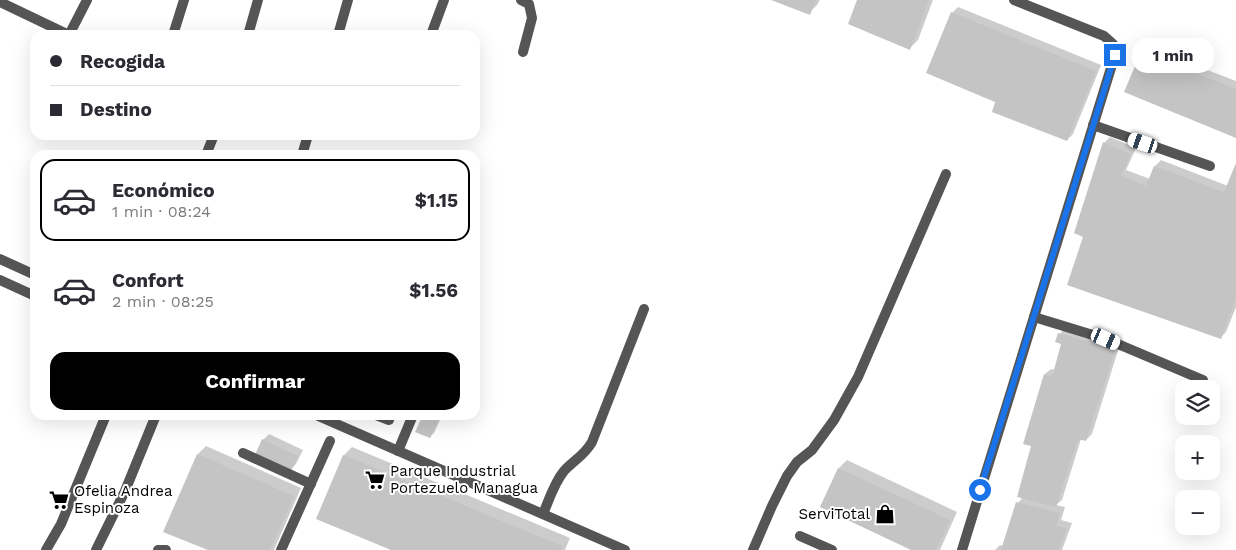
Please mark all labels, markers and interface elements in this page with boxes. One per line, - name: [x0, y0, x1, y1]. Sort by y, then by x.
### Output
- callout: 1 min: [1132, 38, 1215, 72]
- route end: [1104, 44, 1126, 66]
- text: 1 min: [1152, 46, 1194, 65]
- text: Recogida: [80, 50, 165, 73]
- text: Destino: [80, 98, 152, 121]
- car: [1126, 131, 1159, 155]
- icon: car: [52, 178, 97, 223]
- text: Económico: [112, 179, 215, 202]
- text: $1.15: [415, 189, 458, 212]
- text: 1 min · 08:24: [112, 202, 211, 221]
- icon: car: [52, 268, 97, 313]
- text: Confort: [112, 269, 183, 292]
- text: $1.56: [409, 279, 458, 302]
- text: 2 min · 08:25: [112, 292, 214, 311]
- car: [1089, 326, 1122, 352]
- button: Confirmar: [50, 352, 460, 410]
- map controls: [1175, 380, 1220, 535]
- button: layers: [1175, 380, 1220, 425]
- button: +: [1175, 435, 1220, 480]
- place label: Parque Industrial Portezuelo Managua: [390, 462, 538, 497]
- supermarket icon: Parque Industrial Portezuelo Managua: [364, 469, 386, 491]
- route start: [969, 479, 991, 501]
- place label: Ofelia Andrea Espinoza: [74, 482, 173, 517]
- supermarket icon: Ofelia Andrea Espinoza: [48, 489, 70, 511]
- button: −: [1175, 490, 1220, 535]
- shop icon: ServiTotal: [874, 503, 896, 525]
- place label: ServiTotal: [798, 505, 870, 523]

